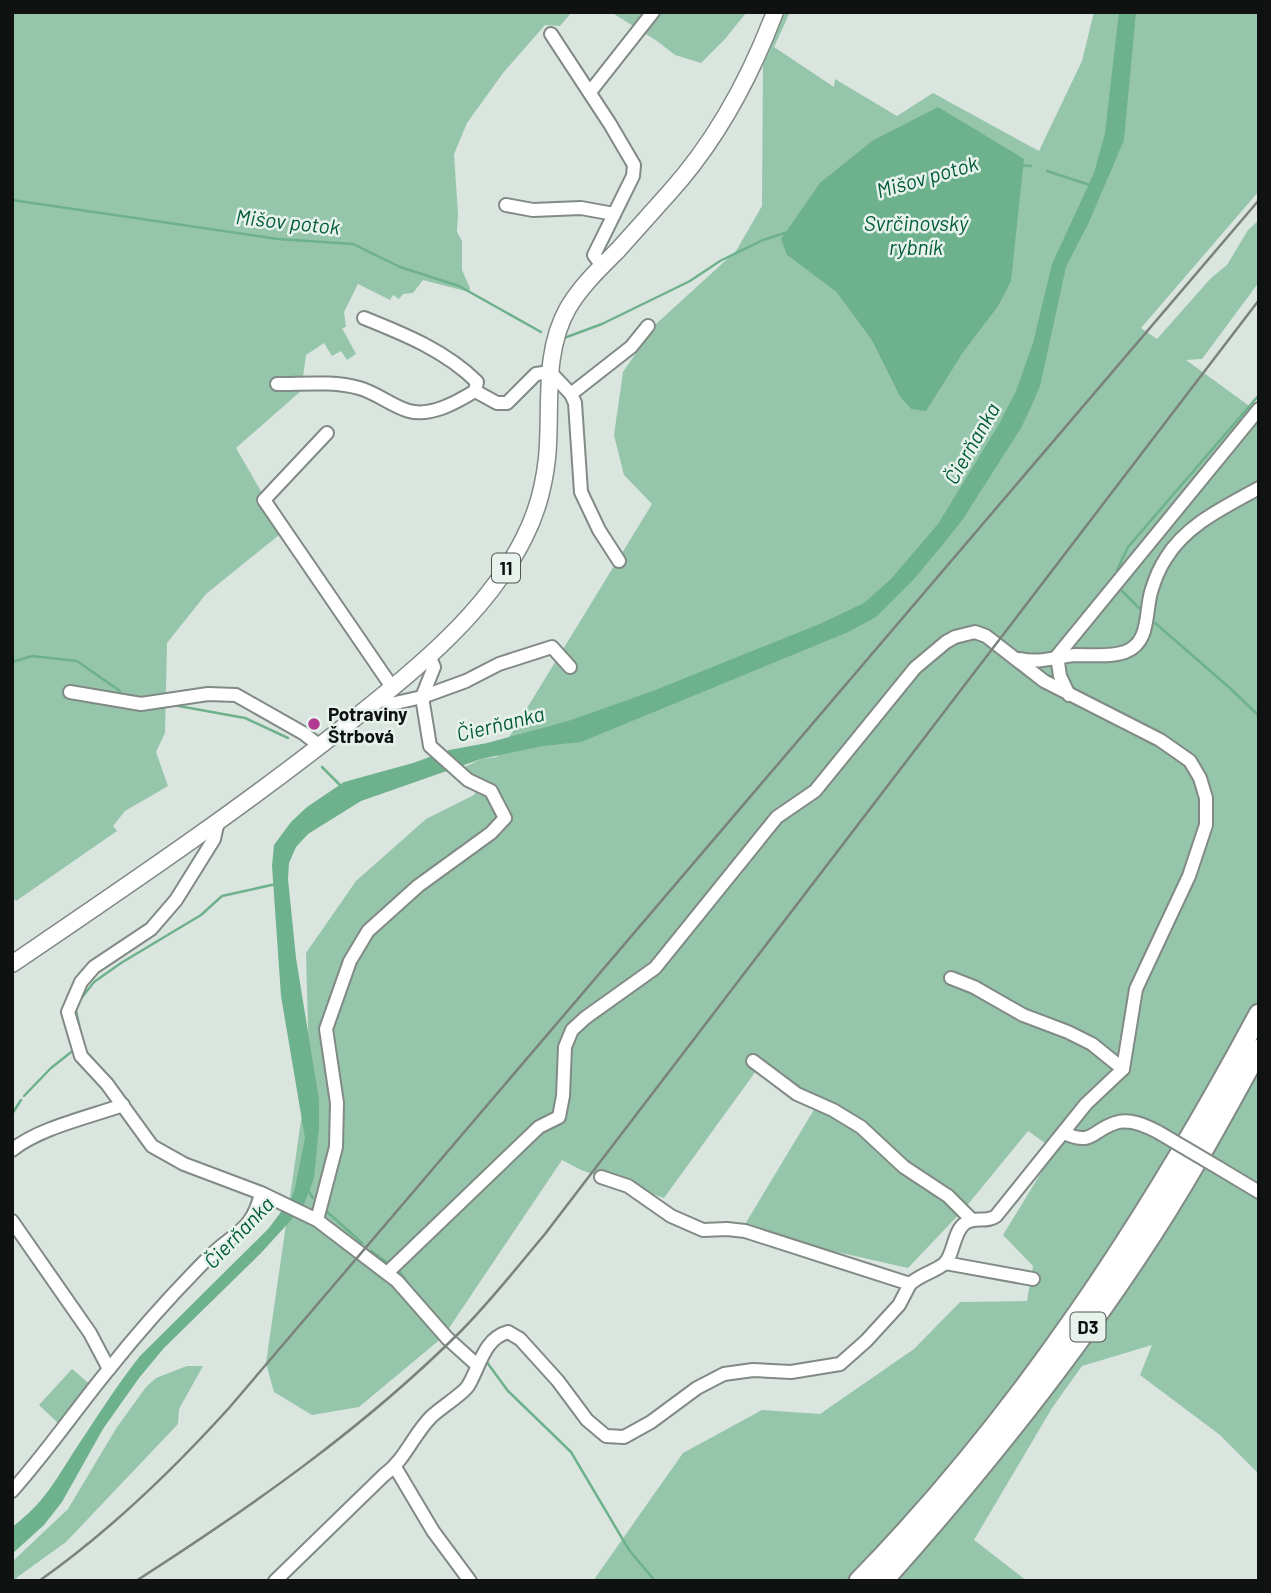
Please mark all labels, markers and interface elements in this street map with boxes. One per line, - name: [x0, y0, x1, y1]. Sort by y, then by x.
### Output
- water label: Mišov potok: [873, 149, 981, 202]
- water label: Mišov potok: [235, 203, 342, 239]
- water label: Svrčinovský rybník: [864, 210, 969, 259]
- water label: Čierňanka: [938, 398, 1004, 488]
- road number: 11: [492, 554, 520, 582]
- water label: Čierňanka: [453, 700, 547, 746]
- place label: Potraviny Štrbová: [328, 702, 408, 747]
- marker: Potraviny Štrbová: [306, 716, 322, 732]
- water label: Čierňanka: [198, 1191, 278, 1273]
- road number: D3: [1070, 1312, 1106, 1342]

